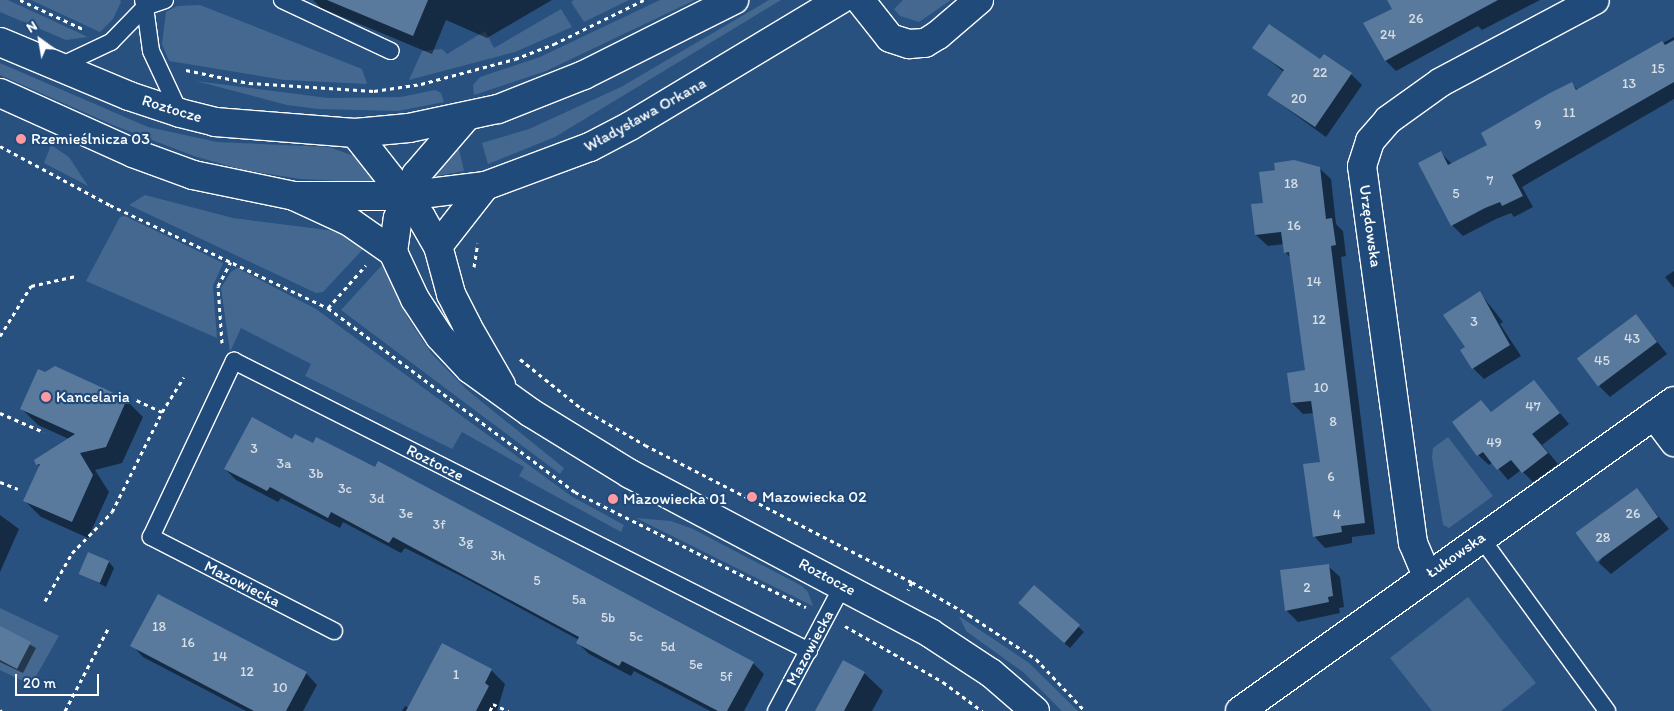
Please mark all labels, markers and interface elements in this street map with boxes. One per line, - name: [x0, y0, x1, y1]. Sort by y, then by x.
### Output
- house number: 26: [1409, 11, 1423, 27]
- north arrow: [15, 15, 65, 65]
- text: N: [23, 17, 40, 37]
- house number: 24: [1380, 27, 1396, 43]
- house number: 15: [1651, 61, 1665, 77]
- house number: 22: [1313, 65, 1327, 81]
- street label: Władysława Orkana: [581, 73, 709, 157]
- house number: 13: [1622, 76, 1636, 92]
- street label: Roztocze: [140, 91, 204, 127]
- house number: 20: [1291, 91, 1307, 107]
- house number: 11: [1563, 105, 1575, 121]
- house number: 9: [1534, 117, 1542, 133]
- place label: Rzemieślnicza 03: [31, 129, 150, 149]
- marker: Rzemieślnicza 03: [15, 133, 27, 145]
- house number: 7: [1487, 173, 1493, 189]
- house number: 18: [1284, 176, 1298, 192]
- street label: Urzędowska: [1355, 184, 1385, 268]
- house number: 5: [1452, 186, 1460, 202]
- house number: 16: [1287, 218, 1301, 234]
- house number: 14: [1307, 274, 1321, 290]
- house number: 12: [1312, 312, 1326, 328]
- house number: 3: [1470, 314, 1478, 330]
- house number: 43: [1624, 331, 1640, 347]
- house number: 45: [1594, 353, 1610, 369]
- house number: 10: [1313, 380, 1329, 396]
- place label: Kancelaria: [56, 387, 130, 407]
- marker: Kancelaria: [40, 391, 52, 403]
- house number: 47: [1525, 399, 1541, 415]
- house number: 8: [1329, 414, 1337, 430]
- house number: 49: [1486, 435, 1502, 451]
- street label: Roztocze: [403, 440, 467, 486]
- house number: 3: [250, 441, 258, 457]
- house number: 3a: [277, 456, 291, 472]
- house number: 3b: [309, 466, 323, 482]
- house number: 6: [1327, 469, 1335, 485]
- house number: 3c: [338, 481, 352, 497]
- place label: Mazowiecka 02: [762, 487, 867, 507]
- place label: Mazowiecka 01: [623, 489, 727, 509]
- house number: 3d: [369, 491, 385, 507]
- marker: Mazowiecka 02: [746, 491, 758, 503]
- marker: Mazowiecka 01: [607, 493, 619, 505]
- house number: 3e: [399, 506, 413, 522]
- house number: 26: [1626, 506, 1640, 522]
- house number: 4: [1333, 507, 1341, 523]
- house number: 3f: [433, 517, 445, 533]
- street label: Łukowska: [1423, 528, 1489, 582]
- house number: 28: [1595, 530, 1611, 546]
- house number: 3g: [459, 534, 473, 550]
- house number: 3h: [490, 548, 506, 564]
- street label: Roztocze: [795, 554, 859, 600]
- street label: Mazowiecka: [201, 557, 283, 611]
- house number: 5: [533, 573, 541, 589]
- house number: 2: [1303, 580, 1311, 596]
- house number: 5a: [572, 592, 586, 608]
- street label: Mazowiecka: [782, 607, 838, 689]
- house number: 5b: [601, 610, 615, 626]
- house number: 18: [152, 619, 166, 635]
- house number: 5c: [629, 629, 643, 645]
- house number: 16: [181, 635, 195, 651]
- house number: 5d: [660, 639, 676, 655]
- house number: 14: [213, 649, 227, 665]
- house number: 5e: [689, 657, 703, 673]
- scale bar: [18, 664, 101, 696]
- house number: 12: [240, 664, 254, 680]
- house number: 1: [453, 667, 459, 683]
- house number: 5f: [720, 669, 732, 685]
- text: 20 m: [23, 674, 56, 692]
- house number: 10: [272, 680, 288, 696]

